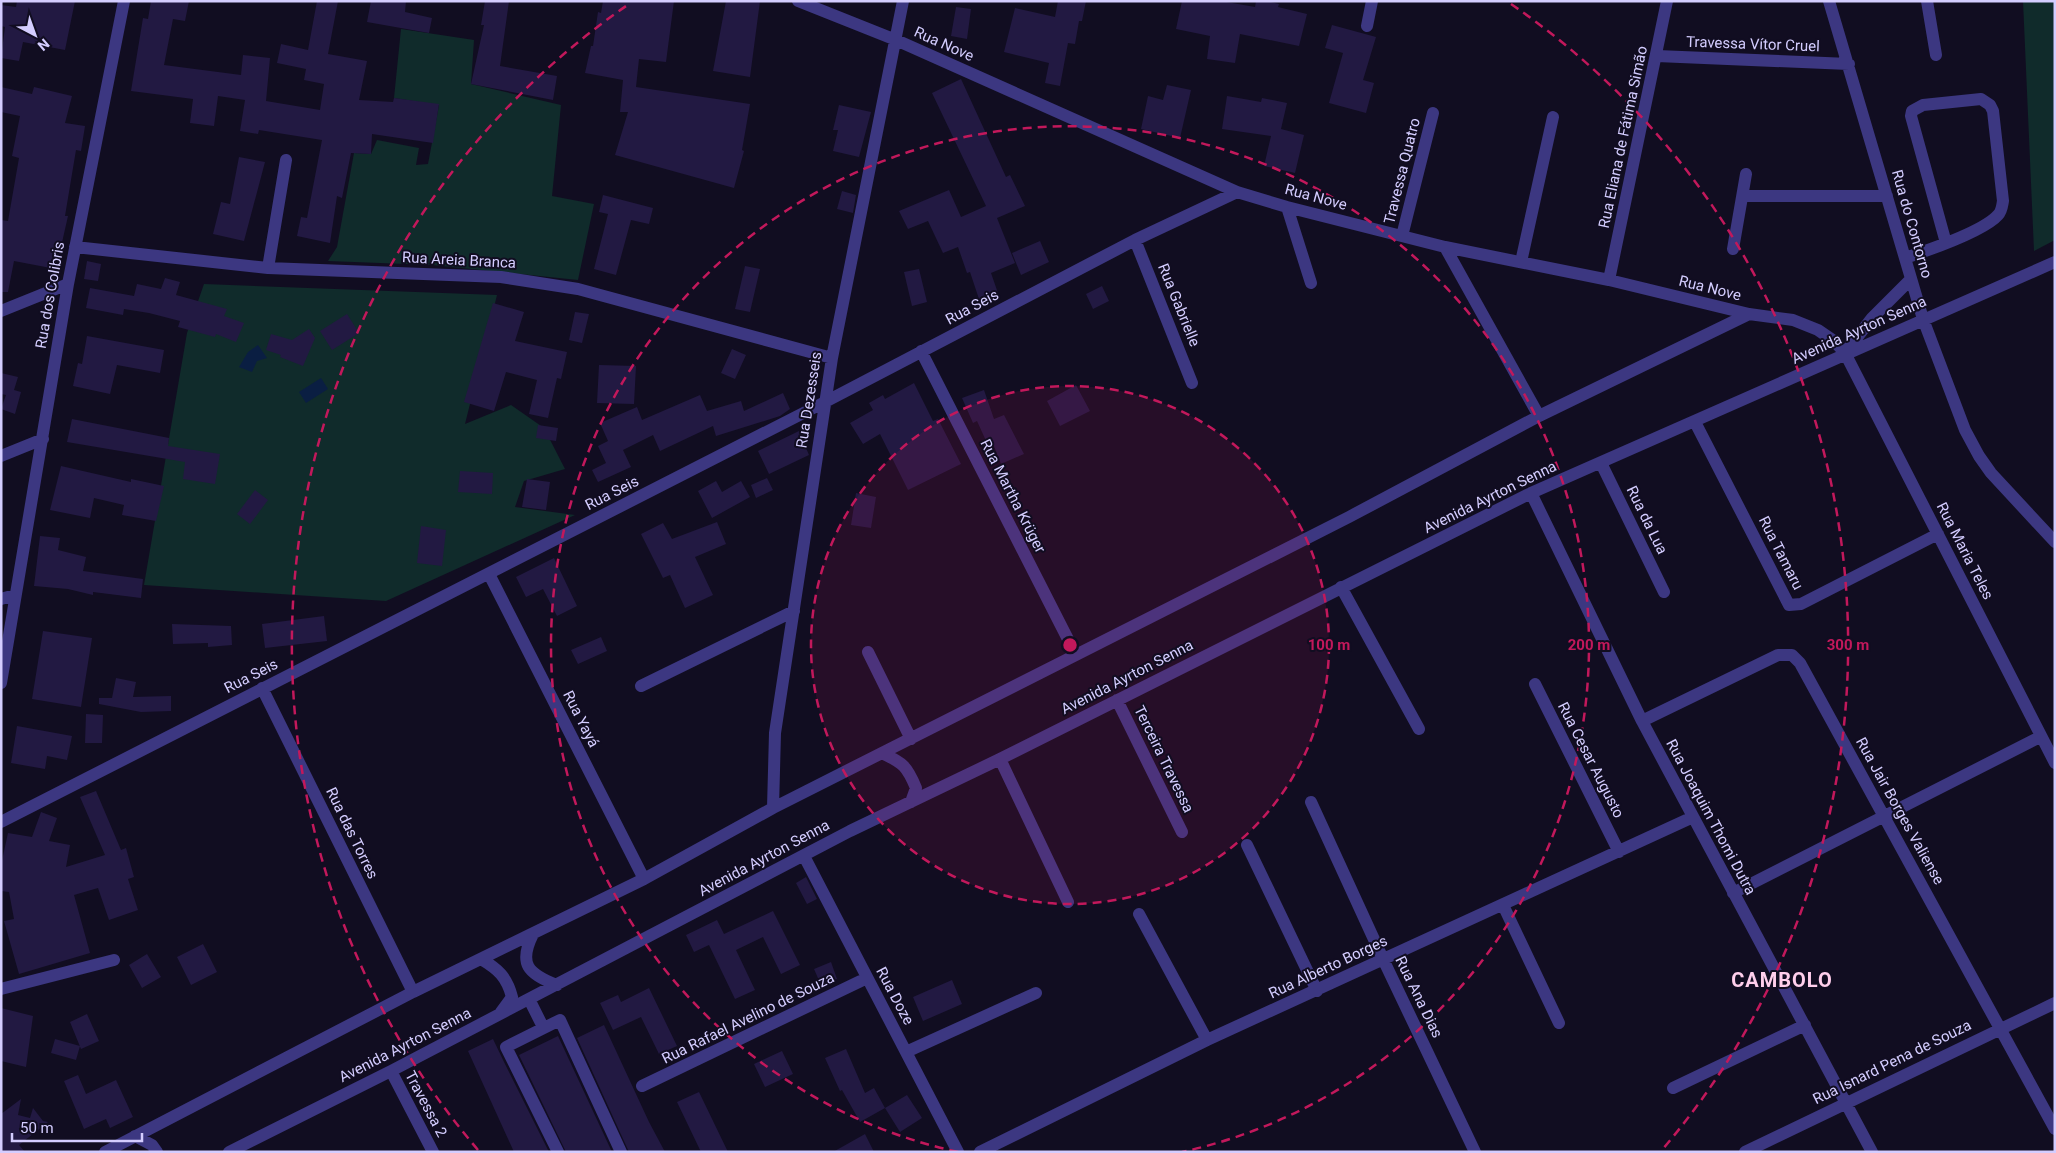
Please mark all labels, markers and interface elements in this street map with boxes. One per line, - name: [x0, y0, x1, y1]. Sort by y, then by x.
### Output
- north arrow: [10, 10, 60, 60]
- street label: Rua Nove: [911, 23, 977, 65]
- street label: Travessa Vítor Cruel: [1686, 33, 1820, 55]
- text: N: [35, 36, 53, 54]
- street label: Rua Eliana de Fátima Simão: [1595, 44, 1651, 230]
- street label: Travessa Quatro: [1380, 116, 1424, 226]
- street label: Rua do Contorno: [1888, 168, 1936, 280]
- street label: Rua Nove: [1283, 180, 1349, 214]
- street label: Rua dos Colibris: [32, 240, 68, 350]
- street label: Rua Areia Branca: [402, 248, 516, 272]
- street label: Rua Gabrielle: [1154, 261, 1204, 349]
- street label: Rua Nove: [1677, 272, 1743, 304]
- street label: Rua Seis: [942, 286, 1002, 328]
- street label: Avenida Ayrton Senna: [1789, 292, 1929, 368]
- street label: Rua Dezesseis: [793, 351, 825, 449]
- street label: Rua Martha Krüger: [977, 436, 1049, 556]
- street label: Avenida Ayrton Senna: [1421, 457, 1559, 537]
- street label: Rua Seis: [582, 472, 642, 514]
- street label: Rua da Lua: [1623, 483, 1671, 557]
- street label: Rua Maria Teles: [1933, 499, 1997, 603]
- street label: Rua Tamaru: [1755, 513, 1807, 593]
- street label: Avenida Ayrton Senna: [1058, 636, 1196, 718]
- centre of rings: [1061, 636, 1079, 654]
- text: 100 m: [1308, 636, 1350, 654]
- text: 200 m: [1568, 636, 1610, 654]
- text: 300 m: [1827, 636, 1869, 654]
- street label: Rua Seis: [221, 655, 281, 697]
- street label: Rua Yayá: [559, 688, 603, 750]
- street label: Rua Cesar Augusto: [1554, 699, 1628, 821]
- street label: Terceira Travessa: [1130, 702, 1198, 816]
- street label: Rua Jair Borges Valiense: [1852, 734, 1948, 888]
- street label: Rua Joaquim Thomi Dutra: [1662, 736, 1760, 898]
- street label: Rua das Torres: [322, 784, 382, 882]
- street label: Avenida Ayrton Senna: [695, 816, 833, 900]
- street label: Rua Alberto Borges: [1266, 932, 1390, 1002]
- street label: Rua Ana Dias: [1391, 953, 1447, 1041]
- street label: Rua Doze: [872, 964, 918, 1028]
- street label: Rua Rafael Avelino de Souza: [659, 968, 837, 1068]
- district label: CAMBOLO: [1731, 968, 1833, 992]
- street label: Avenida Ayrton Senna: [336, 1004, 474, 1086]
- street label: Rua Isnard Pena de Souza: [1810, 1016, 1974, 1108]
- street label: Travessa 2: [401, 1068, 451, 1140]
- scale bar: [12, 1110, 142, 1142]
- text: 50 m: [20, 1119, 54, 1137]

